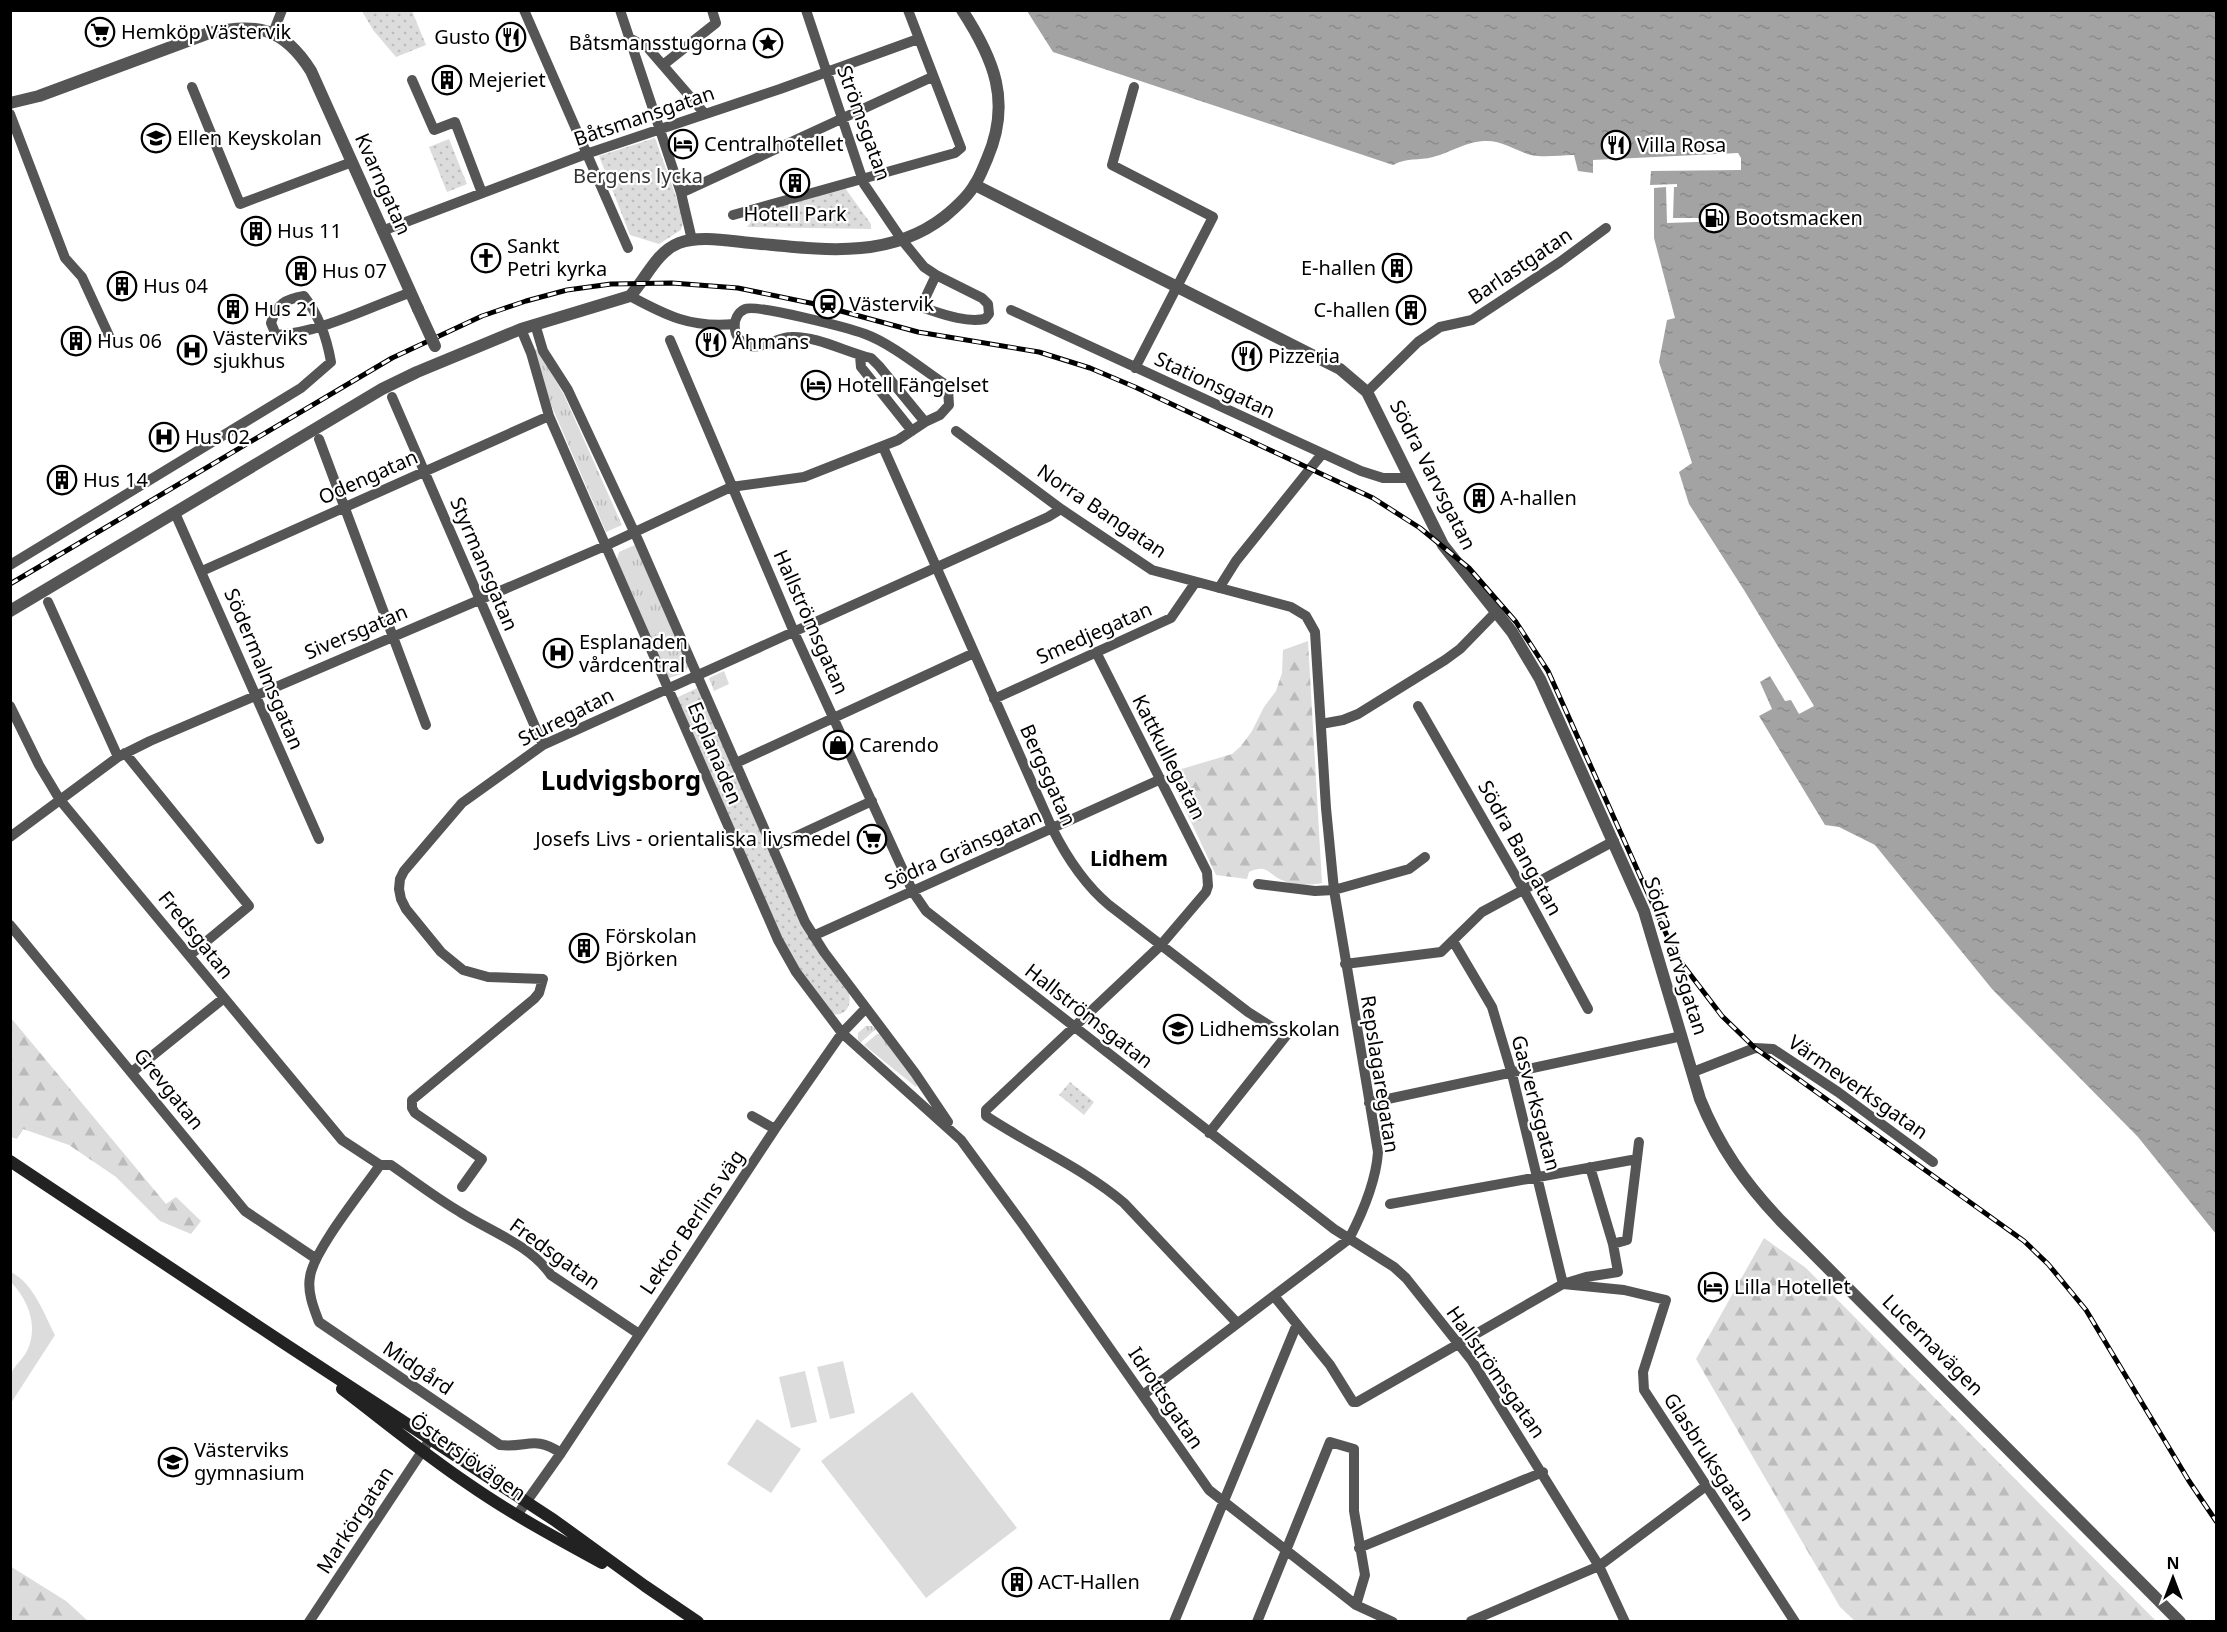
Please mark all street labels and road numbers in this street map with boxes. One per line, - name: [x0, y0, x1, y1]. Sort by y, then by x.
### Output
- street label: Strömsgatan: [831, 61, 898, 184]
- street label: Båtsmansgatan: [570, 79, 718, 152]
- street label: Kvarngatan: [349, 129, 418, 239]
- street label: Barlastgatan: [1462, 221, 1577, 310]
- street label: Stationsgatan: [1151, 345, 1280, 424]
- street label: Södra Varvsgatan: [1384, 395, 1483, 554]
- street label: Odengatan: [314, 443, 422, 510]
- street label: Norra Bangatan: [1032, 457, 1172, 564]
- street label: Styrmansgatan: [444, 493, 525, 635]
- street label: Hallströmsgatan: [767, 545, 855, 698]
- street label: Södermalmsgatan: [218, 584, 311, 754]
- street label: Smedjegatan: [1032, 595, 1156, 670]
- street label: Siversgatan: [300, 598, 412, 665]
- street label: Sturegatan: [513, 681, 618, 752]
- street label: Kattkullegatan: [1126, 690, 1213, 824]
- street label: Esplanaden: [682, 697, 749, 808]
- street label: Bergsgatan: [1014, 720, 1083, 830]
- street label: Södra Bangatan: [1472, 775, 1569, 920]
- street label: Södra Gränsgatan: [880, 802, 1046, 895]
- street label: Södra Varvsgatan: [1638, 873, 1715, 1038]
- street label: Fredsgatan: [153, 885, 240, 984]
- street label: Hallströmsgatan: [1020, 957, 1159, 1074]
- street label: Repslagaregatan: [1355, 993, 1406, 1155]
- street label: Värmeverksgatan: [1783, 1028, 1934, 1145]
- street label: Gasverksgatan: [1505, 1032, 1568, 1174]
- street label: Grevgatan: [128, 1042, 211, 1135]
- street label: Lektor Berlins väg: [633, 1144, 750, 1299]
- street label: Fredsgatan: [505, 1212, 606, 1296]
- street label: Lucernavägen: [1877, 1288, 1990, 1401]
- street label: Hallströmsgatan: [1441, 1300, 1552, 1443]
- street label: Midgård: [378, 1334, 459, 1401]
- street label: Idrottsgatan: [1122, 1342, 1210, 1454]
- street label: Glasbruksgatan: [1658, 1387, 1761, 1526]
- street label: Östersjövägen: [405, 1407, 532, 1507]
- street label: Markörgatan: [310, 1461, 399, 1579]

